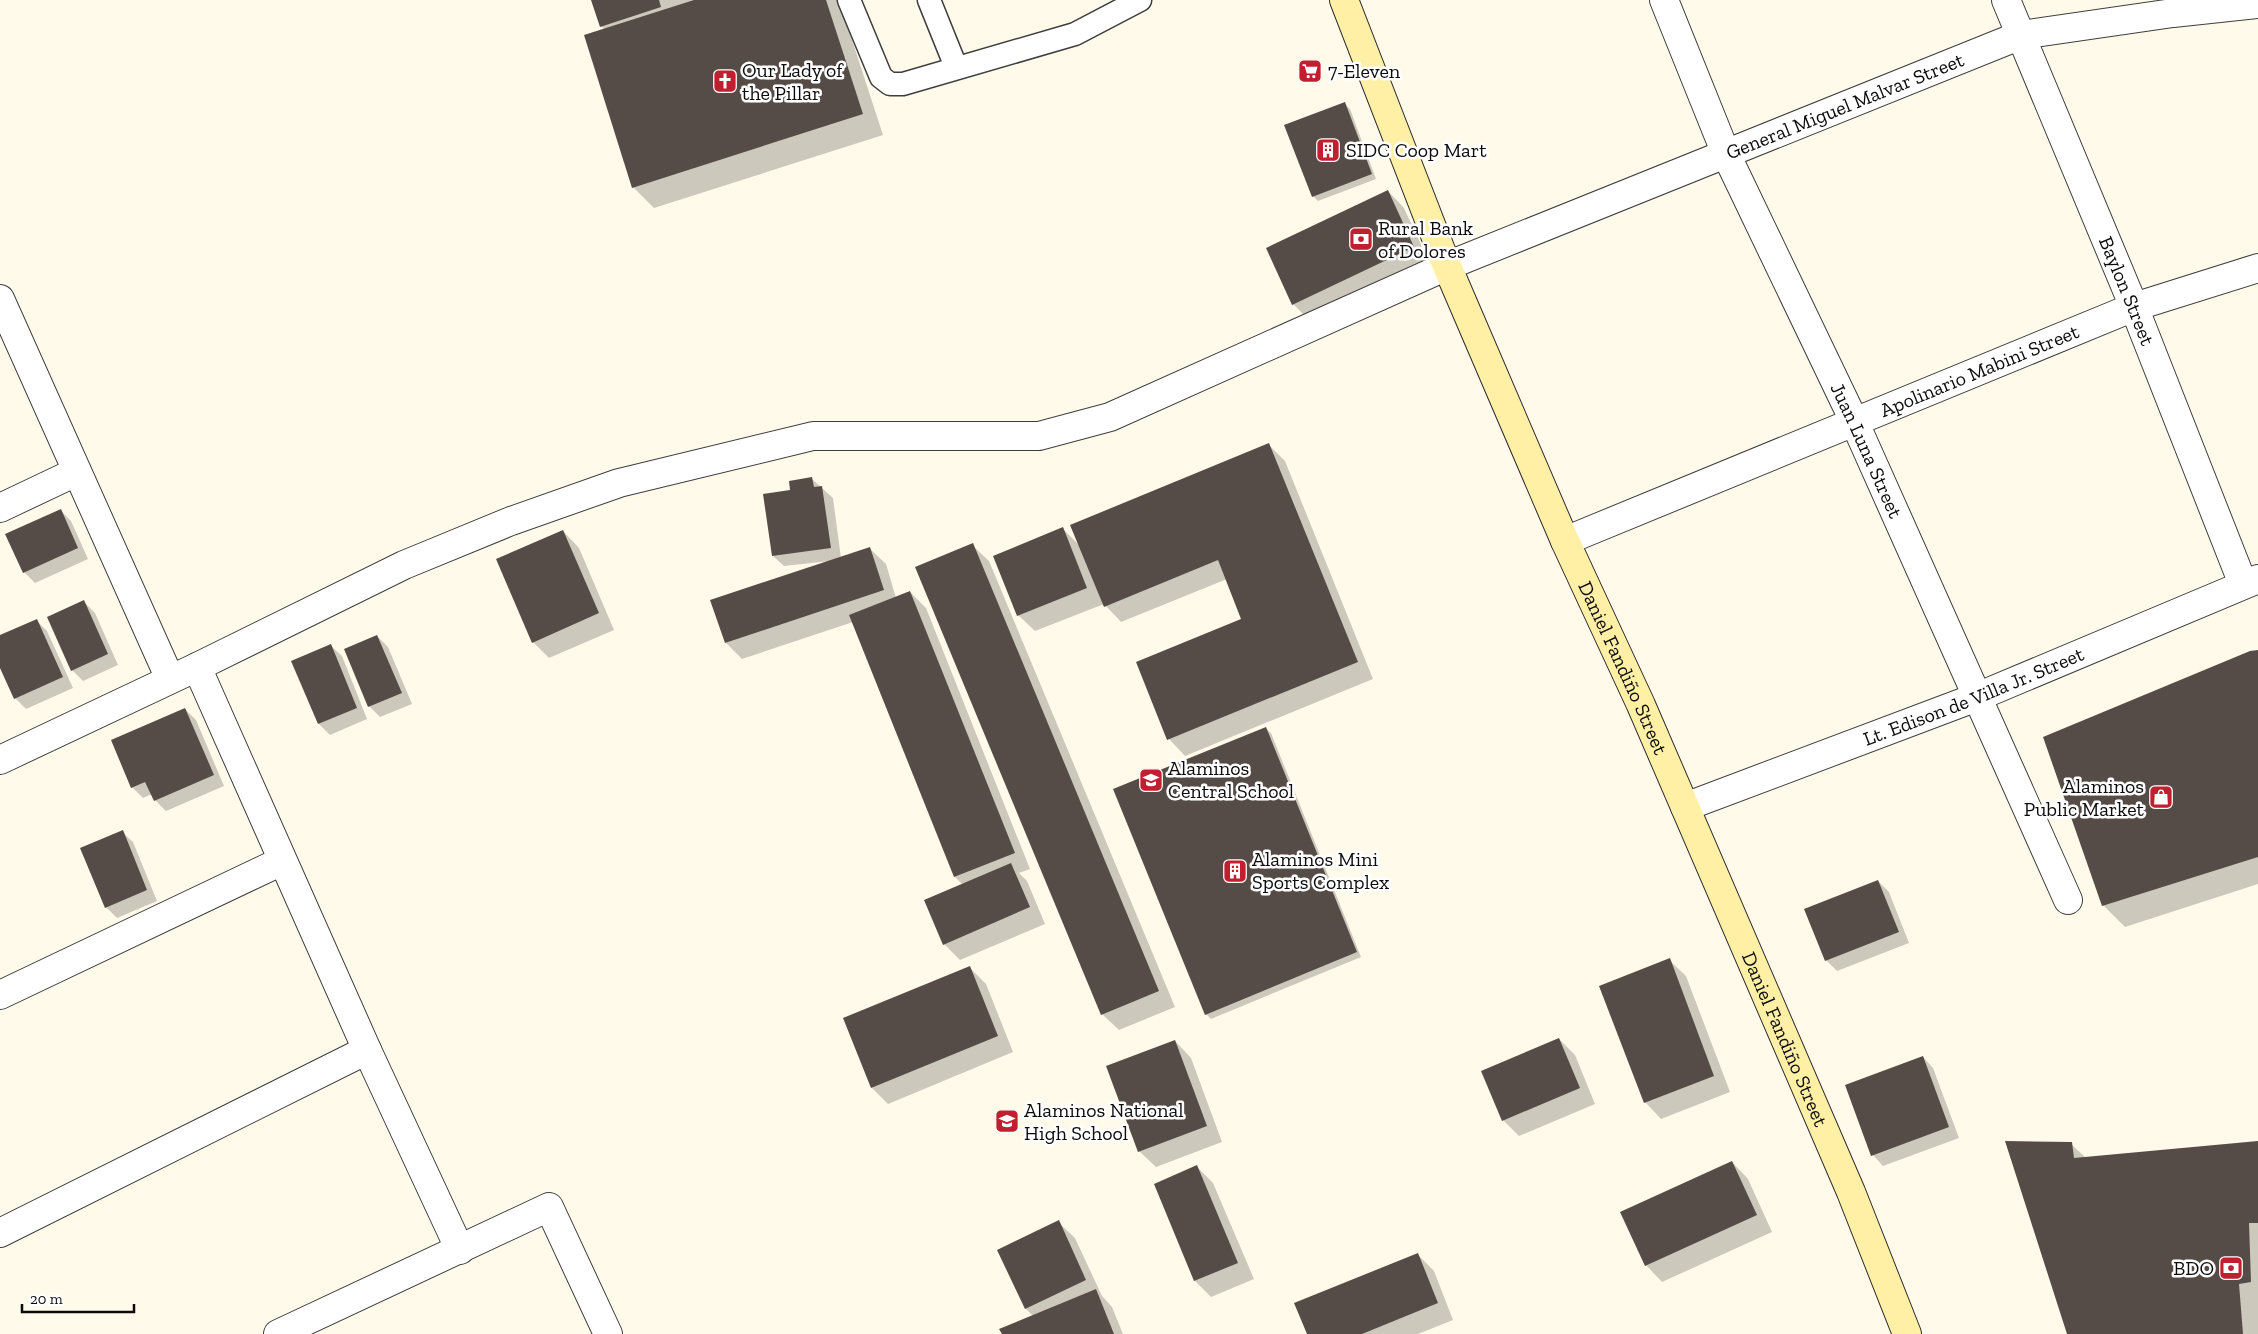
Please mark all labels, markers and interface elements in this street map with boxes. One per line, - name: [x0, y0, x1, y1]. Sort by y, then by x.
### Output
- street label: General Miguel Malvar Street: [1722, 47, 1968, 164]
- place label: Our Lady of the Pillar: [742, 58, 844, 105]
- supermarket icon: 7-Eleven: [1297, 58, 1323, 84]
- place label: 7-Eleven: [1328, 59, 1401, 83]
- church icon: Our Lady of the Pillar: [712, 68, 738, 94]
- building icon: SIDC Coop Mart: [1315, 137, 1341, 163]
- place label: SIDC Coop Mart: [1346, 138, 1487, 162]
- place label: Rural Bank of Dolores: [1378, 216, 1474, 263]
- bank icon: Rural Bank of Dolores: [1348, 226, 1374, 252]
- street label: Baylon Street: [2094, 233, 2160, 349]
- street label: Apolinario Mabini Street: [1876, 319, 2083, 422]
- street label: Juan Luna Street: [1825, 379, 1908, 522]
- street label: Daniel Fandiño Street: [1573, 577, 1673, 759]
- street label: Lt. Edison de Villa Jr. Street: [1860, 641, 2088, 751]
- place label: Alaminos Central School: [1168, 756, 1294, 803]
- school or university icon: Alaminos Central School: [1138, 767, 1164, 793]
- place label: Alaminos Public Market: [2024, 774, 2145, 821]
- shop icon: Alaminos Public Market: [2148, 784, 2174, 810]
- place label: Alaminos Mini Sports Complex: [1252, 847, 1389, 894]
- building icon: Alaminos Mini Sports Complex: [1222, 858, 1248, 884]
- street label: Daniel Fandiño Street: [1737, 948, 1833, 1130]
- place label: Alaminos National High School: [1024, 1098, 1183, 1145]
- school or university icon: Alaminos National High School: [994, 1108, 1020, 1134]
- bank icon: BDO: [2218, 1255, 2244, 1281]
- place label: BDO: [2173, 1256, 2214, 1280]
- scale bar: [22, 1282, 135, 1314]
- text: 20 m: [30, 1290, 63, 1308]

